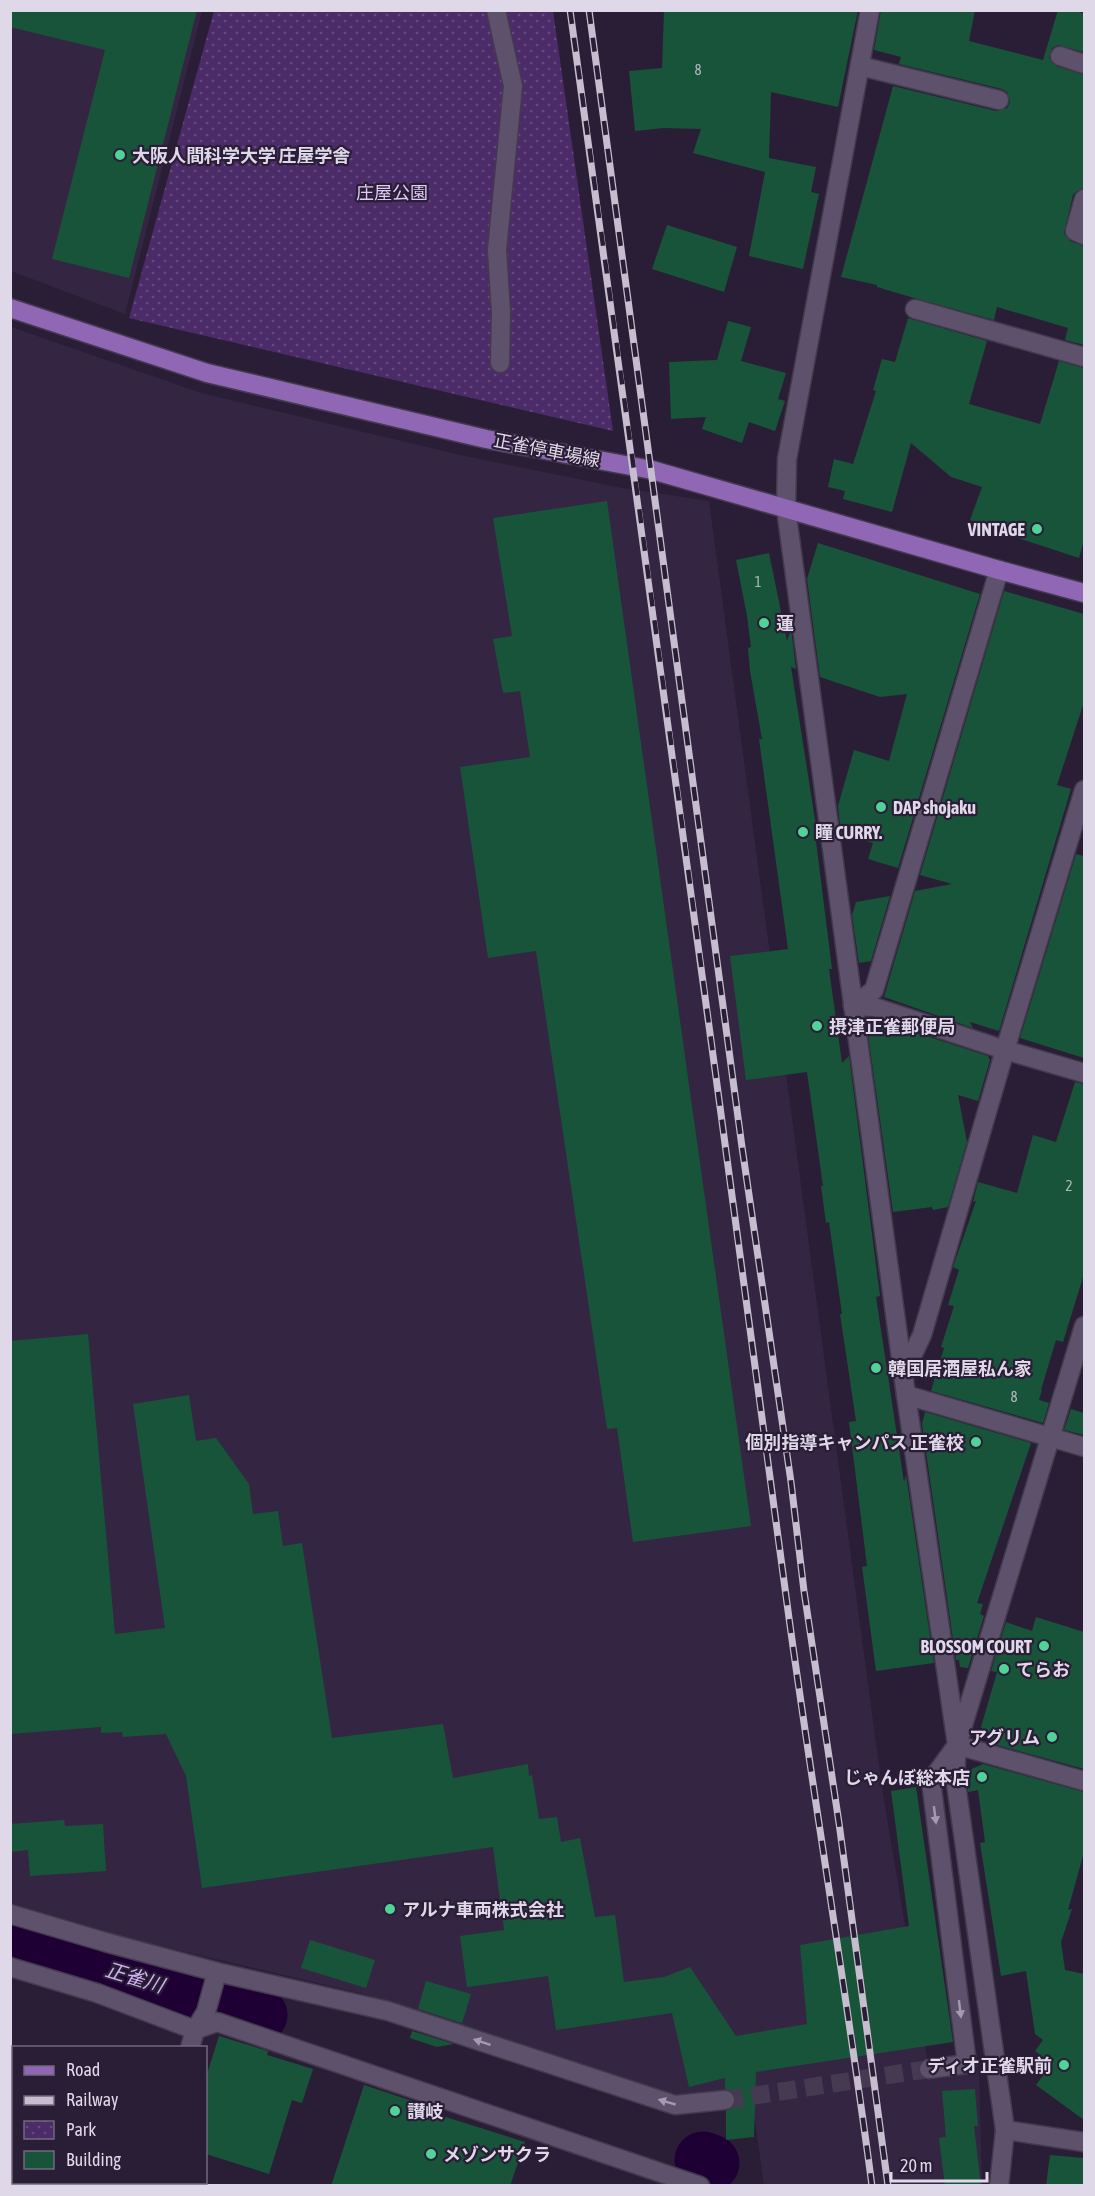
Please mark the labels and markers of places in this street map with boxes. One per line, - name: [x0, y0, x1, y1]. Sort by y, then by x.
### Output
- place label: 大阪人間科学大学 庄屋学舎: [132, 145, 350, 166]
- marker: 大阪人間科学大学 庄屋学舎: [113, 148, 127, 162]
- place label: VINTAGE: [967, 519, 1025, 540]
- marker: VINTAGE: [1030, 522, 1044, 536]
- place label: 蓮: [776, 613, 794, 634]
- marker: 蓮: [757, 616, 771, 630]
- place label: DAP shojaku: [893, 797, 976, 818]
- marker: DAP shojaku: [874, 800, 888, 814]
- place label: 瞳 CURRY.: [815, 822, 882, 843]
- marker: 瞳 CURRY.: [796, 825, 810, 839]
- place label: 摂津正雀郵便局: [829, 1016, 955, 1037]
- marker: 摂津正雀郵便局: [810, 1019, 824, 1033]
- place label: 韓国居酒屋私ん家: [888, 1358, 1032, 1379]
- marker: 韓国居酒屋私ん家: [869, 1361, 883, 1375]
- place label: 個別指導キャンパス 正雀校: [745, 1432, 964, 1453]
- marker: 個別指導キャンパス 正雀校: [969, 1435, 983, 1449]
- place label: BLOSSOM COURT: [920, 1636, 1032, 1657]
- marker: BLOSSOM COURT: [1037, 1639, 1051, 1653]
- place label: てらお: [1016, 1659, 1070, 1680]
- marker: てらお: [997, 1662, 1011, 1676]
- place label: アグリム: [969, 1727, 1040, 1748]
- marker: アグリム: [1045, 1730, 1059, 1744]
- place label: じゃんぼ総本店: [844, 1767, 970, 1788]
- marker: じゃんぼ総本店: [975, 1770, 989, 1784]
- place label: アルナ車両株式会社: [402, 1899, 564, 1920]
- marker: アルナ車両株式会社: [383, 1902, 397, 1916]
- place label: ディオ正雀駅前: [927, 2055, 1052, 2076]
- marker: ディオ正雀駅前: [1057, 2058, 1071, 2072]
- place label: 讃岐: [407, 2101, 444, 2122]
- marker: 讃岐: [388, 2104, 402, 2118]
- place label: メゾンサクラ: [443, 2144, 551, 2165]
- marker: メゾンサクラ: [424, 2147, 438, 2161]

